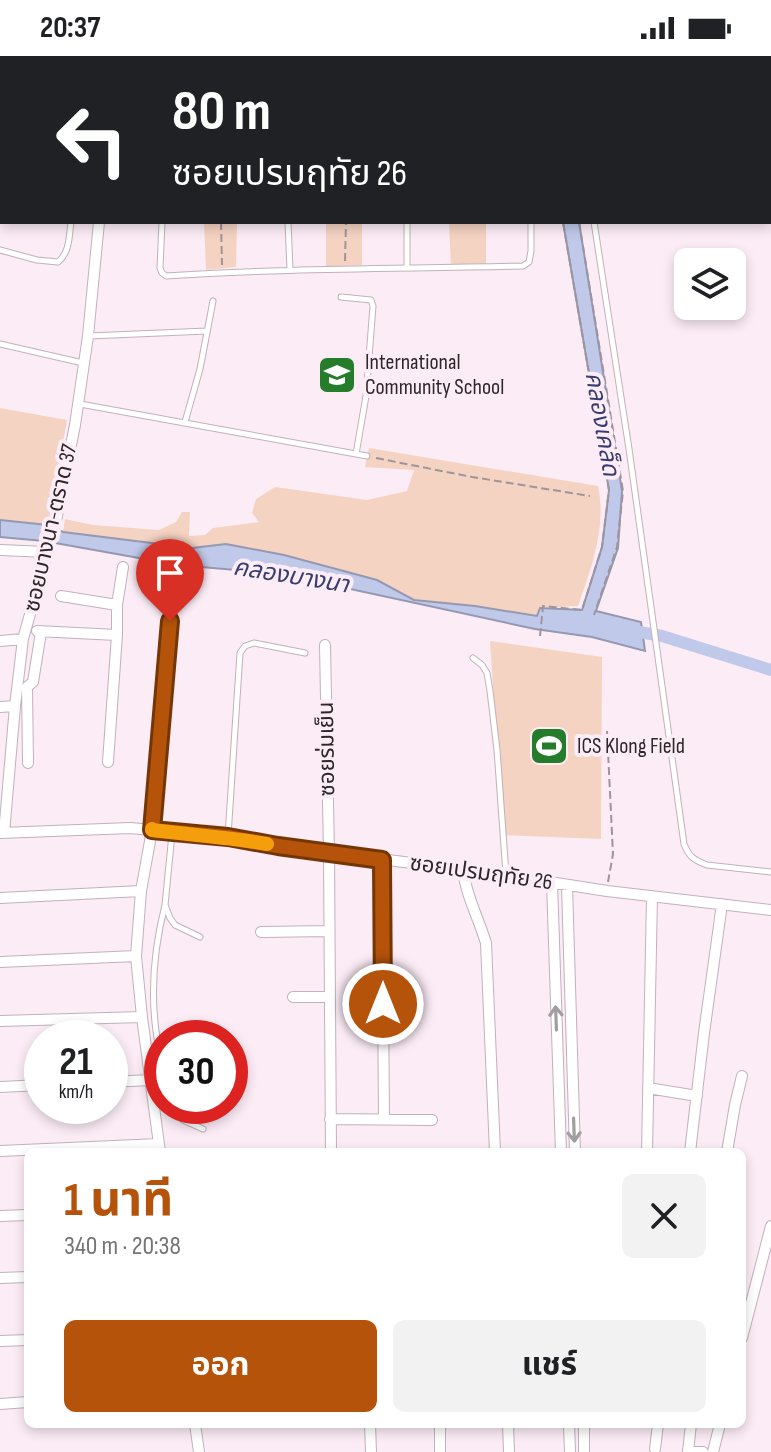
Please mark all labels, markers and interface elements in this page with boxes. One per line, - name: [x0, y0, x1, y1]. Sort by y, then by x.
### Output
- text: 20:37: [40, 10, 100, 46]
- text: 80 m: [172, 79, 271, 146]
- icon: left: [40, 88, 144, 192]
- text: ซอยเปรมฤทัย 26: [172, 153, 407, 196]
- map controls: [674, 248, 746, 320]
- button: layers: [674, 248, 746, 320]
- place label: International Community School: [365, 349, 504, 401]
- school or university icon: International Community School: [316, 354, 358, 396]
- water label: คลองเคล็ด: [579, 370, 626, 479]
- street label: ซอยบางนา-ตราด 37: [19, 441, 83, 614]
- pin: [136, 539, 204, 621]
- icon: arrive: [148, 551, 192, 595]
- water label: คลองบางนา: [231, 553, 352, 600]
- street label: ซอยร่มเย็น: [313, 701, 341, 797]
- sports icon: ICS Klong Field: [528, 725, 570, 767]
- place label: ICS Klong Field: [577, 733, 685, 760]
- street label: ซอยเปรมฤทัย 26: [408, 850, 554, 896]
- position arrow: [341, 962, 425, 1046]
- one-way arrow: [549, 1005, 564, 1032]
- speed limit sign: 30: [144, 1020, 248, 1124]
- text: 21: [59, 1038, 93, 1086]
- text: km/h: [59, 1080, 93, 1104]
- one-way arrow: [567, 1116, 582, 1143]
- text: 1 นาที: [64, 1172, 173, 1229]
- button: close: [622, 1174, 706, 1258]
- text: 340 m · 20:38: [64, 1231, 181, 1262]
- button: ออก: [64, 1320, 377, 1412]
- button: แชร์: [393, 1320, 706, 1412]

